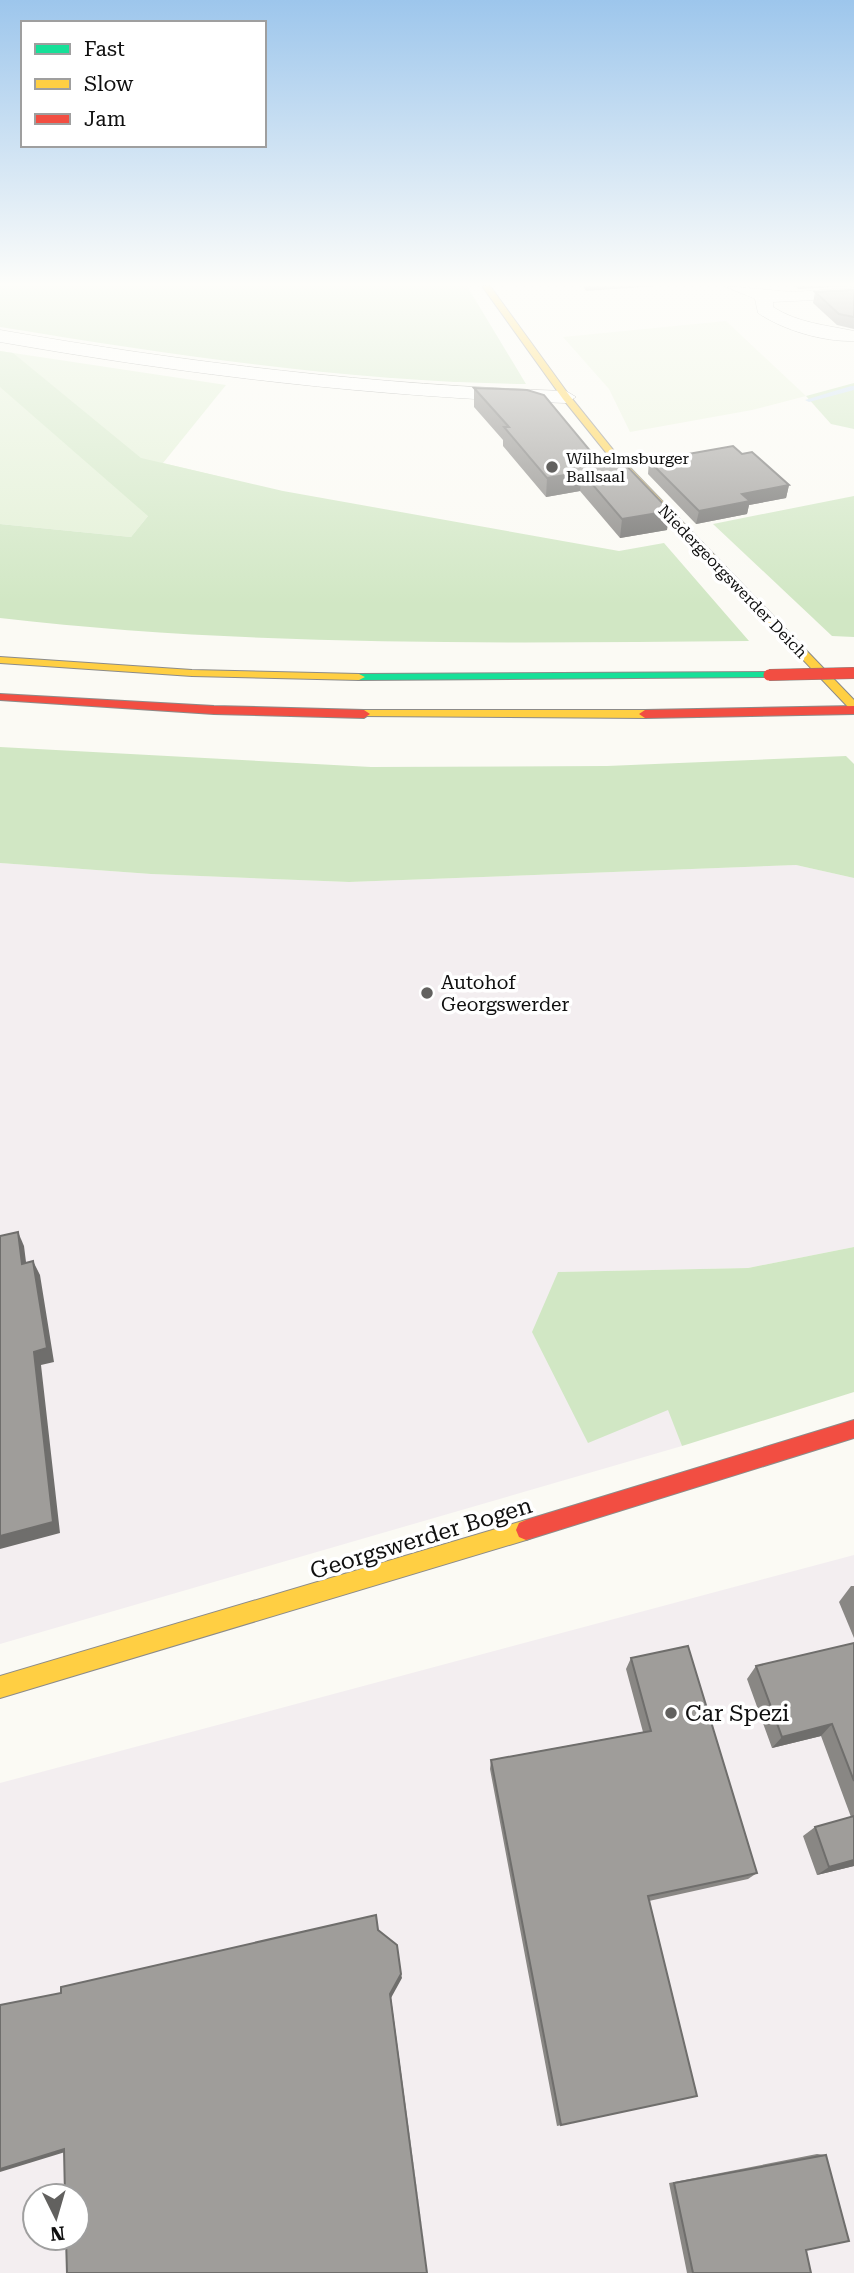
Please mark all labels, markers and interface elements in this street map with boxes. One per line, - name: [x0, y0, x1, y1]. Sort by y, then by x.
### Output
- legend: [21, 21, 266, 147]
- text: Fast: [84, 37, 125, 61]
- text: Slow: [84, 72, 134, 96]
- text: Jam: [84, 107, 126, 131]
- place label: Wilhelmsburger Ballsaal: [566, 449, 689, 486]
- marker: Wilhelmsburger Ballsaal: [544, 459, 560, 475]
- street label: Niedergeorgswerder Deich: [654, 501, 811, 662]
- place label: Autohof Georgswerder: [441, 971, 569, 1016]
- marker: Autohof Georgswerder: [419, 985, 435, 1001]
- street label: Georgswerder Bogen: [307, 1492, 536, 1585]
- place label: Car Spezi: [685, 1700, 789, 1727]
- marker: Car Spezi: [663, 1705, 679, 1721]
- north arrow: [21, 2182, 91, 2252]
- text: N: [49, 2221, 66, 2246]

